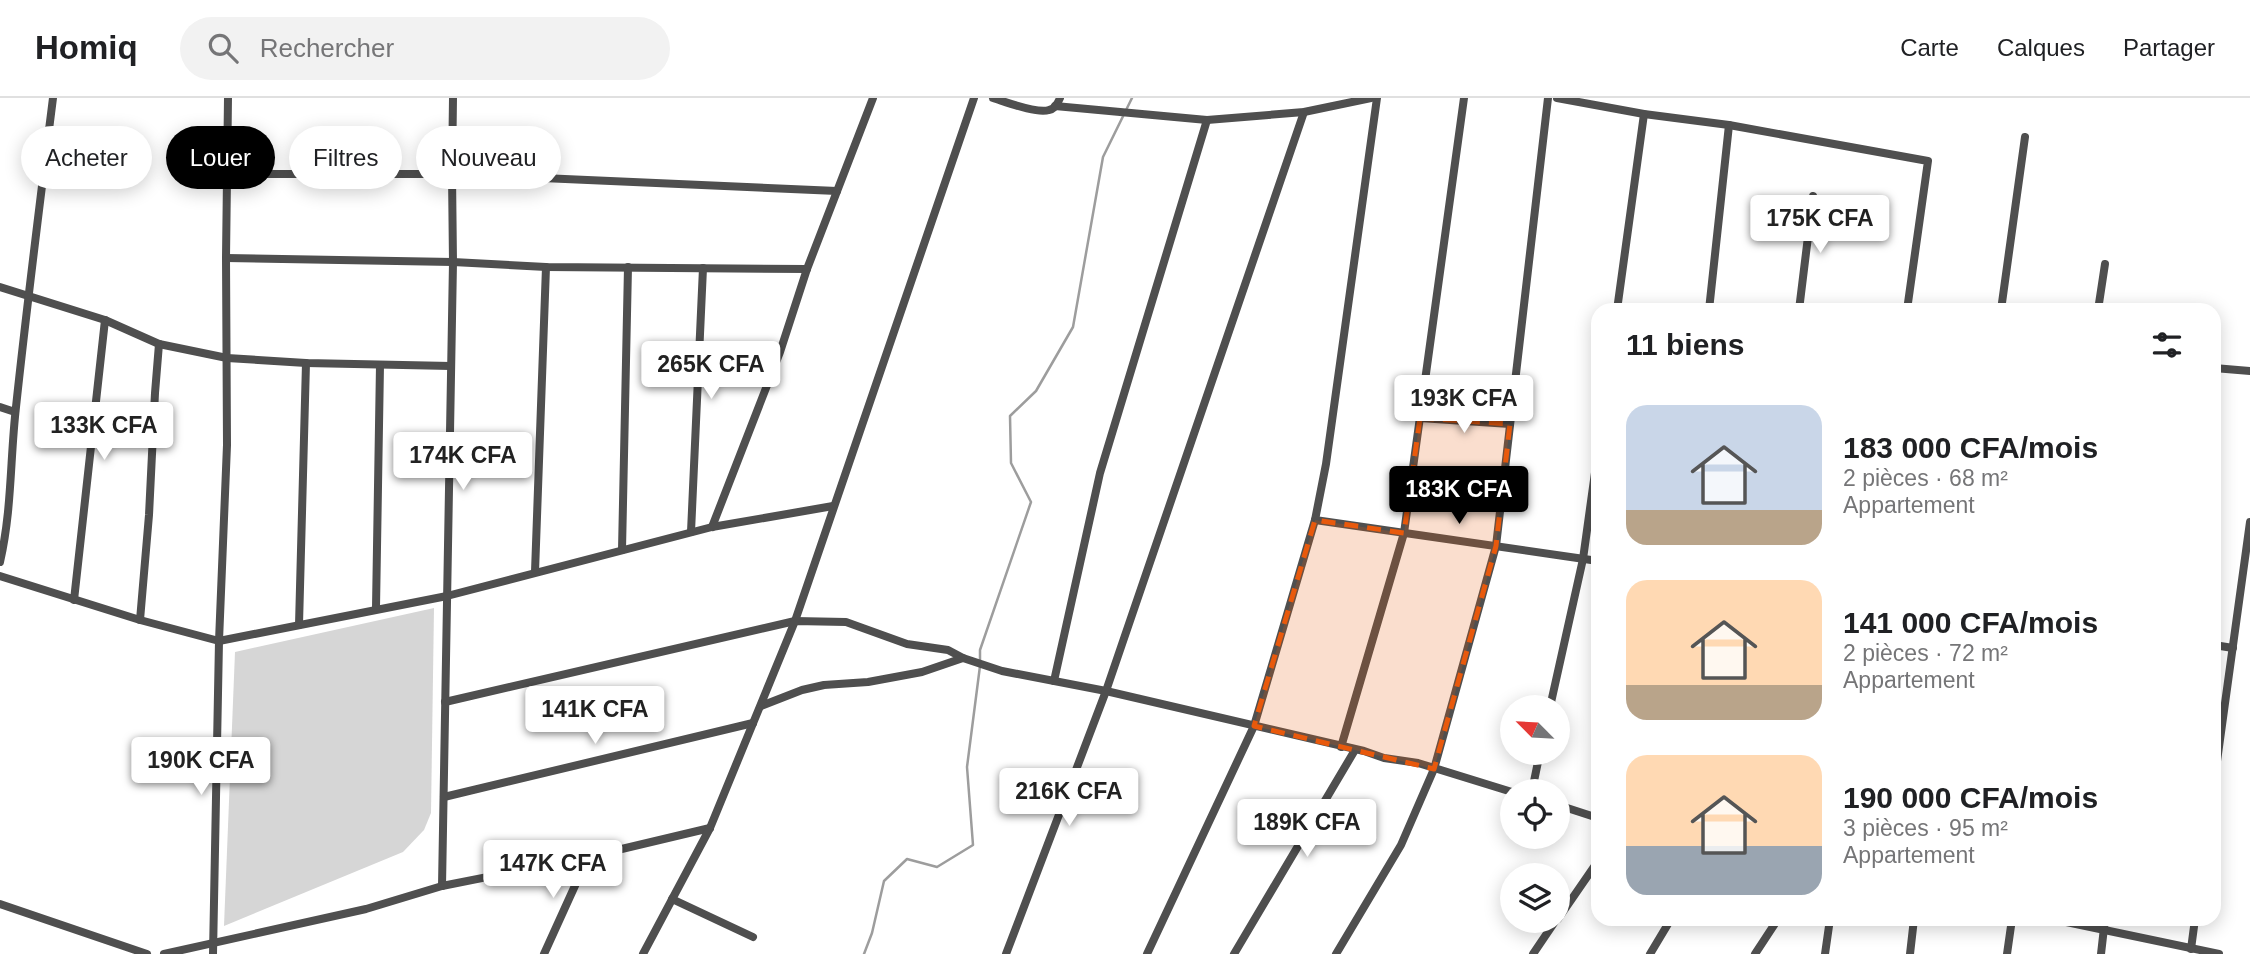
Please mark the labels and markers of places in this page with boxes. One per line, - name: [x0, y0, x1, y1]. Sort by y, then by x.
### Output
- pin: 175K CFA: [1748, 195, 1892, 255]
- pin: 265K CFA: [639, 342, 783, 401]
- pin: 193K CFA: [1392, 376, 1536, 435]
- pin: 133K CFA: [32, 402, 176, 462]
- pin: 174K CFA: [391, 432, 535, 492]
- pin: 183K CFA: [1387, 466, 1531, 526]
- pin: 141K CFA: [523, 686, 667, 746]
- pin: 190K CFA: [129, 738, 273, 797]
- pin: 216K CFA: [997, 768, 1141, 828]
- pin: 189K CFA: [1235, 800, 1379, 859]
- pin: 147K CFA: [481, 840, 625, 900]

